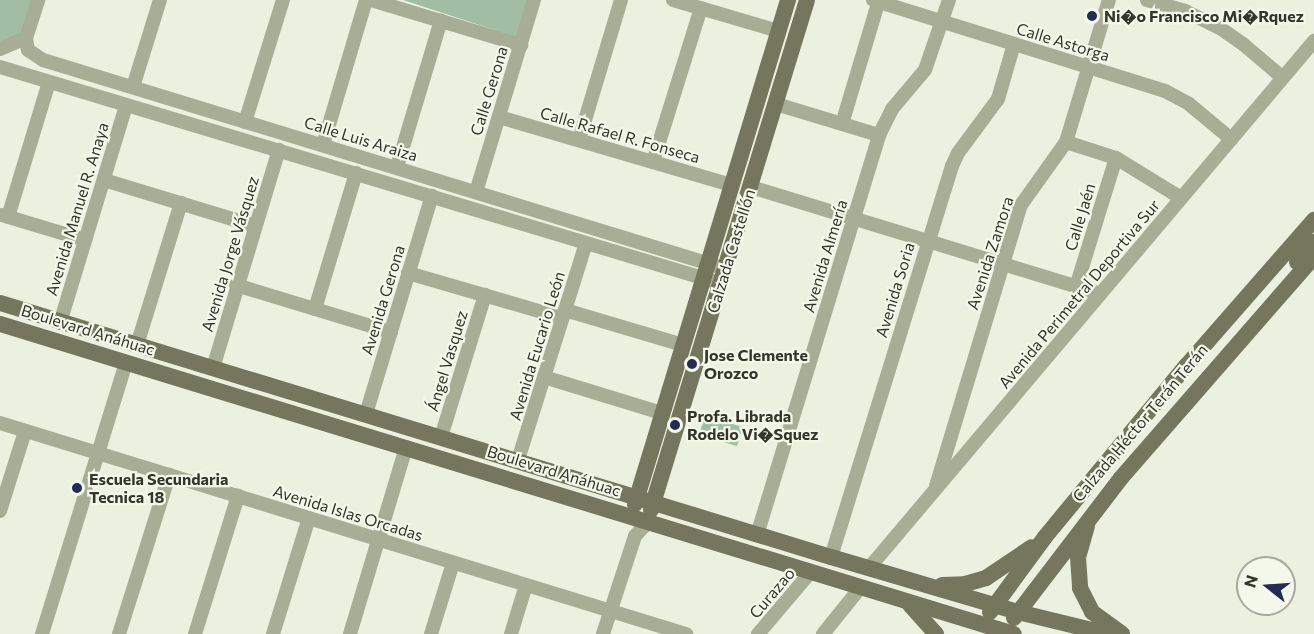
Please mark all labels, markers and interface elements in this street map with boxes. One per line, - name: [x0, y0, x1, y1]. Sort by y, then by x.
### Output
- place label: Ni�o Francisco Mi�Rquez: [1104, 6, 1304, 26]
- marker: Ni�o Francisco Mi�Rquez: [1085, 9, 1099, 23]
- street label: Calle Astorga: [1014, 19, 1112, 65]
- street label: Calle Gerona: [466, 44, 512, 138]
- street label: Calle Rafael R. Fonseca: [538, 103, 702, 167]
- street label: Calle Luis Araiza: [302, 113, 420, 165]
- street label: Avenida Manuel R. Anaya: [41, 120, 113, 298]
- street label: Avenida Jorge Vásquez: [197, 174, 263, 334]
- street label: Calle Jaén: [1061, 181, 1099, 253]
- street label: Calzada Castellón: [703, 187, 759, 315]
- street label: Avenida Zamora: [963, 194, 1017, 312]
- street label: Avenida Perimetral Deportiva Sur: [994, 196, 1164, 392]
- street label: Avenida Almería: [799, 197, 851, 315]
- street label: Avenida Soria: [871, 240, 919, 340]
- street label: Avenida Gerona: [357, 243, 409, 357]
- street label: Avenida Eucario León: [505, 269, 569, 423]
- street label: Boulevard Anáhuac: [19, 301, 157, 359]
- street label: Ángel Vasquez: [423, 308, 471, 414]
- street label: Calzada Héctor Terán Terán: [1069, 340, 1211, 506]
- place label: Jose Clemente Orozco: [704, 345, 808, 383]
- marker: Jose Clemente Orozco: [685, 357, 699, 371]
- place label: Profa. Librada Rodelo Vi�Squez: [687, 406, 818, 444]
- marker: Profa. Librada Rodelo Vi�Squez: [668, 418, 682, 432]
- street label: Boulevard Anáhuac: [485, 442, 623, 500]
- place label: Escuela Secundaria Tecnica 18: [89, 469, 229, 507]
- marker: Escuela Secundaria Tecnica 18: [70, 481, 84, 495]
- street label: Avenida Islas Orcadas: [271, 481, 425, 545]
- north arrow: [1236, 556, 1296, 616]
- street label: Curazao: [745, 564, 799, 622]
- text: N: [1239, 573, 1261, 590]

